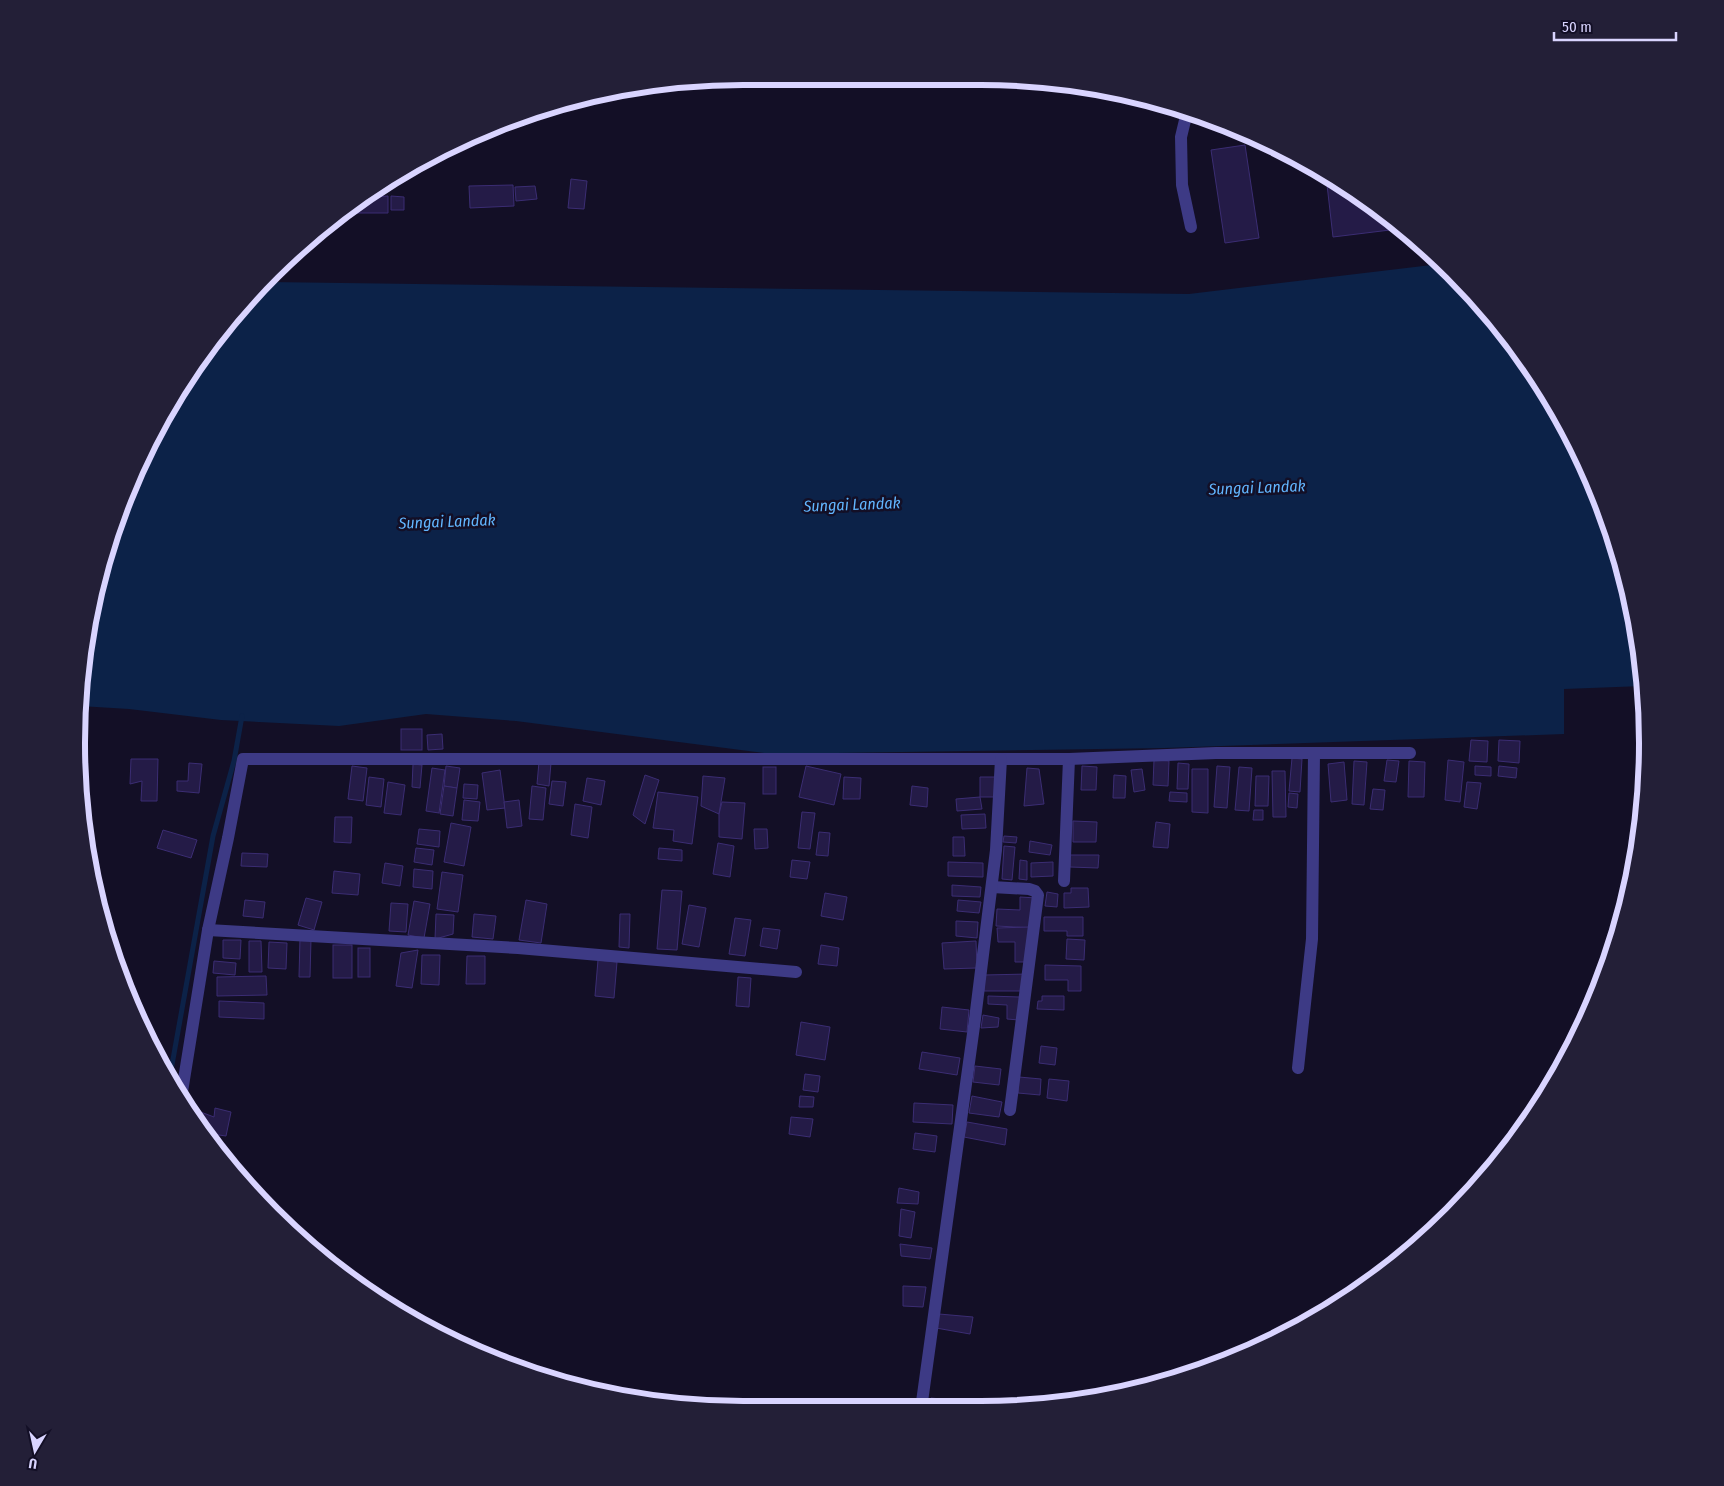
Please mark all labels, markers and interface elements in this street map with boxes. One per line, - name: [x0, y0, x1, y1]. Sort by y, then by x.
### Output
- scale bar: [1554, 10, 1676, 42]
- text: 50 m: [1562, 18, 1592, 36]
- water label: Sungai Landak: [1207, 476, 1306, 499]
- water label: Sungai Landak: [802, 493, 901, 516]
- water label: Sungai Landak: [397, 510, 496, 533]
- north arrow: [10, 1426, 60, 1476]
- text: U: [28, 1454, 38, 1472]

